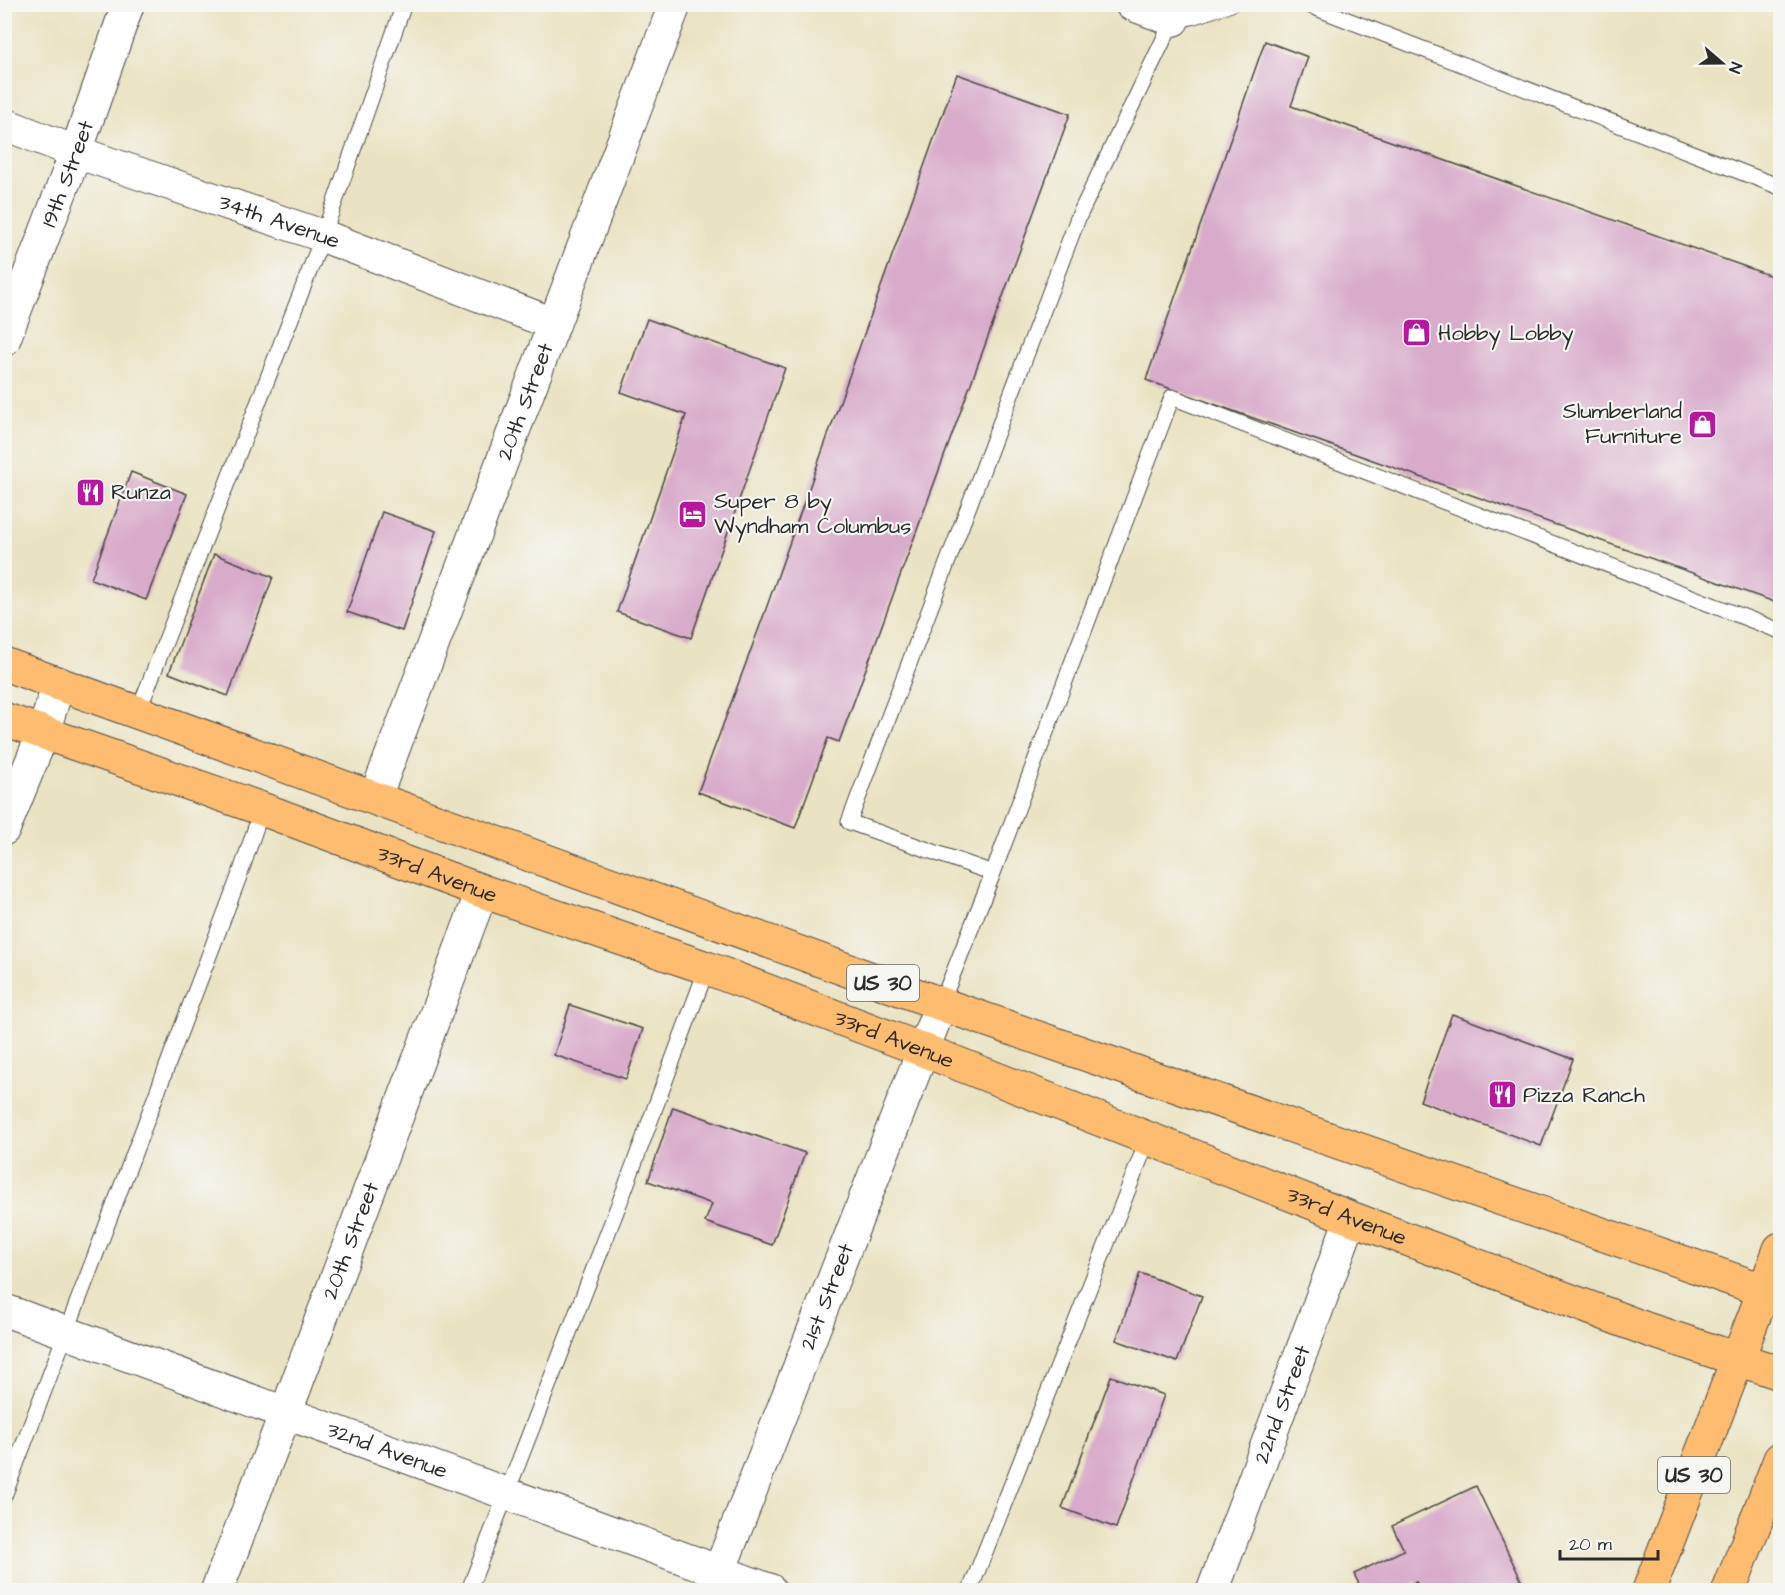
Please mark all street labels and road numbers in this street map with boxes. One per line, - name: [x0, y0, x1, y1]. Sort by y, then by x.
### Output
- street label: 19th Street: [33, 116, 101, 232]
- street label: 34th Avenue: [215, 186, 345, 257]
- street label: 20th Street: [489, 338, 561, 464]
- street label: 33rd Avenue: [372, 838, 501, 911]
- road number: US 30: [847, 965, 919, 1001]
- street label: 33rd Avenue: [830, 1002, 959, 1076]
- street label: 20th Street: [314, 1178, 387, 1304]
- street label: 33rd Avenue: [1282, 1179, 1411, 1253]
- street label: 21st Street: [792, 1239, 862, 1354]
- street label: 22nd Street: [1246, 1341, 1318, 1468]
- street label: 32nd Avenue: [323, 1414, 452, 1486]
- road number: US 30: [1658, 1457, 1730, 1493]

